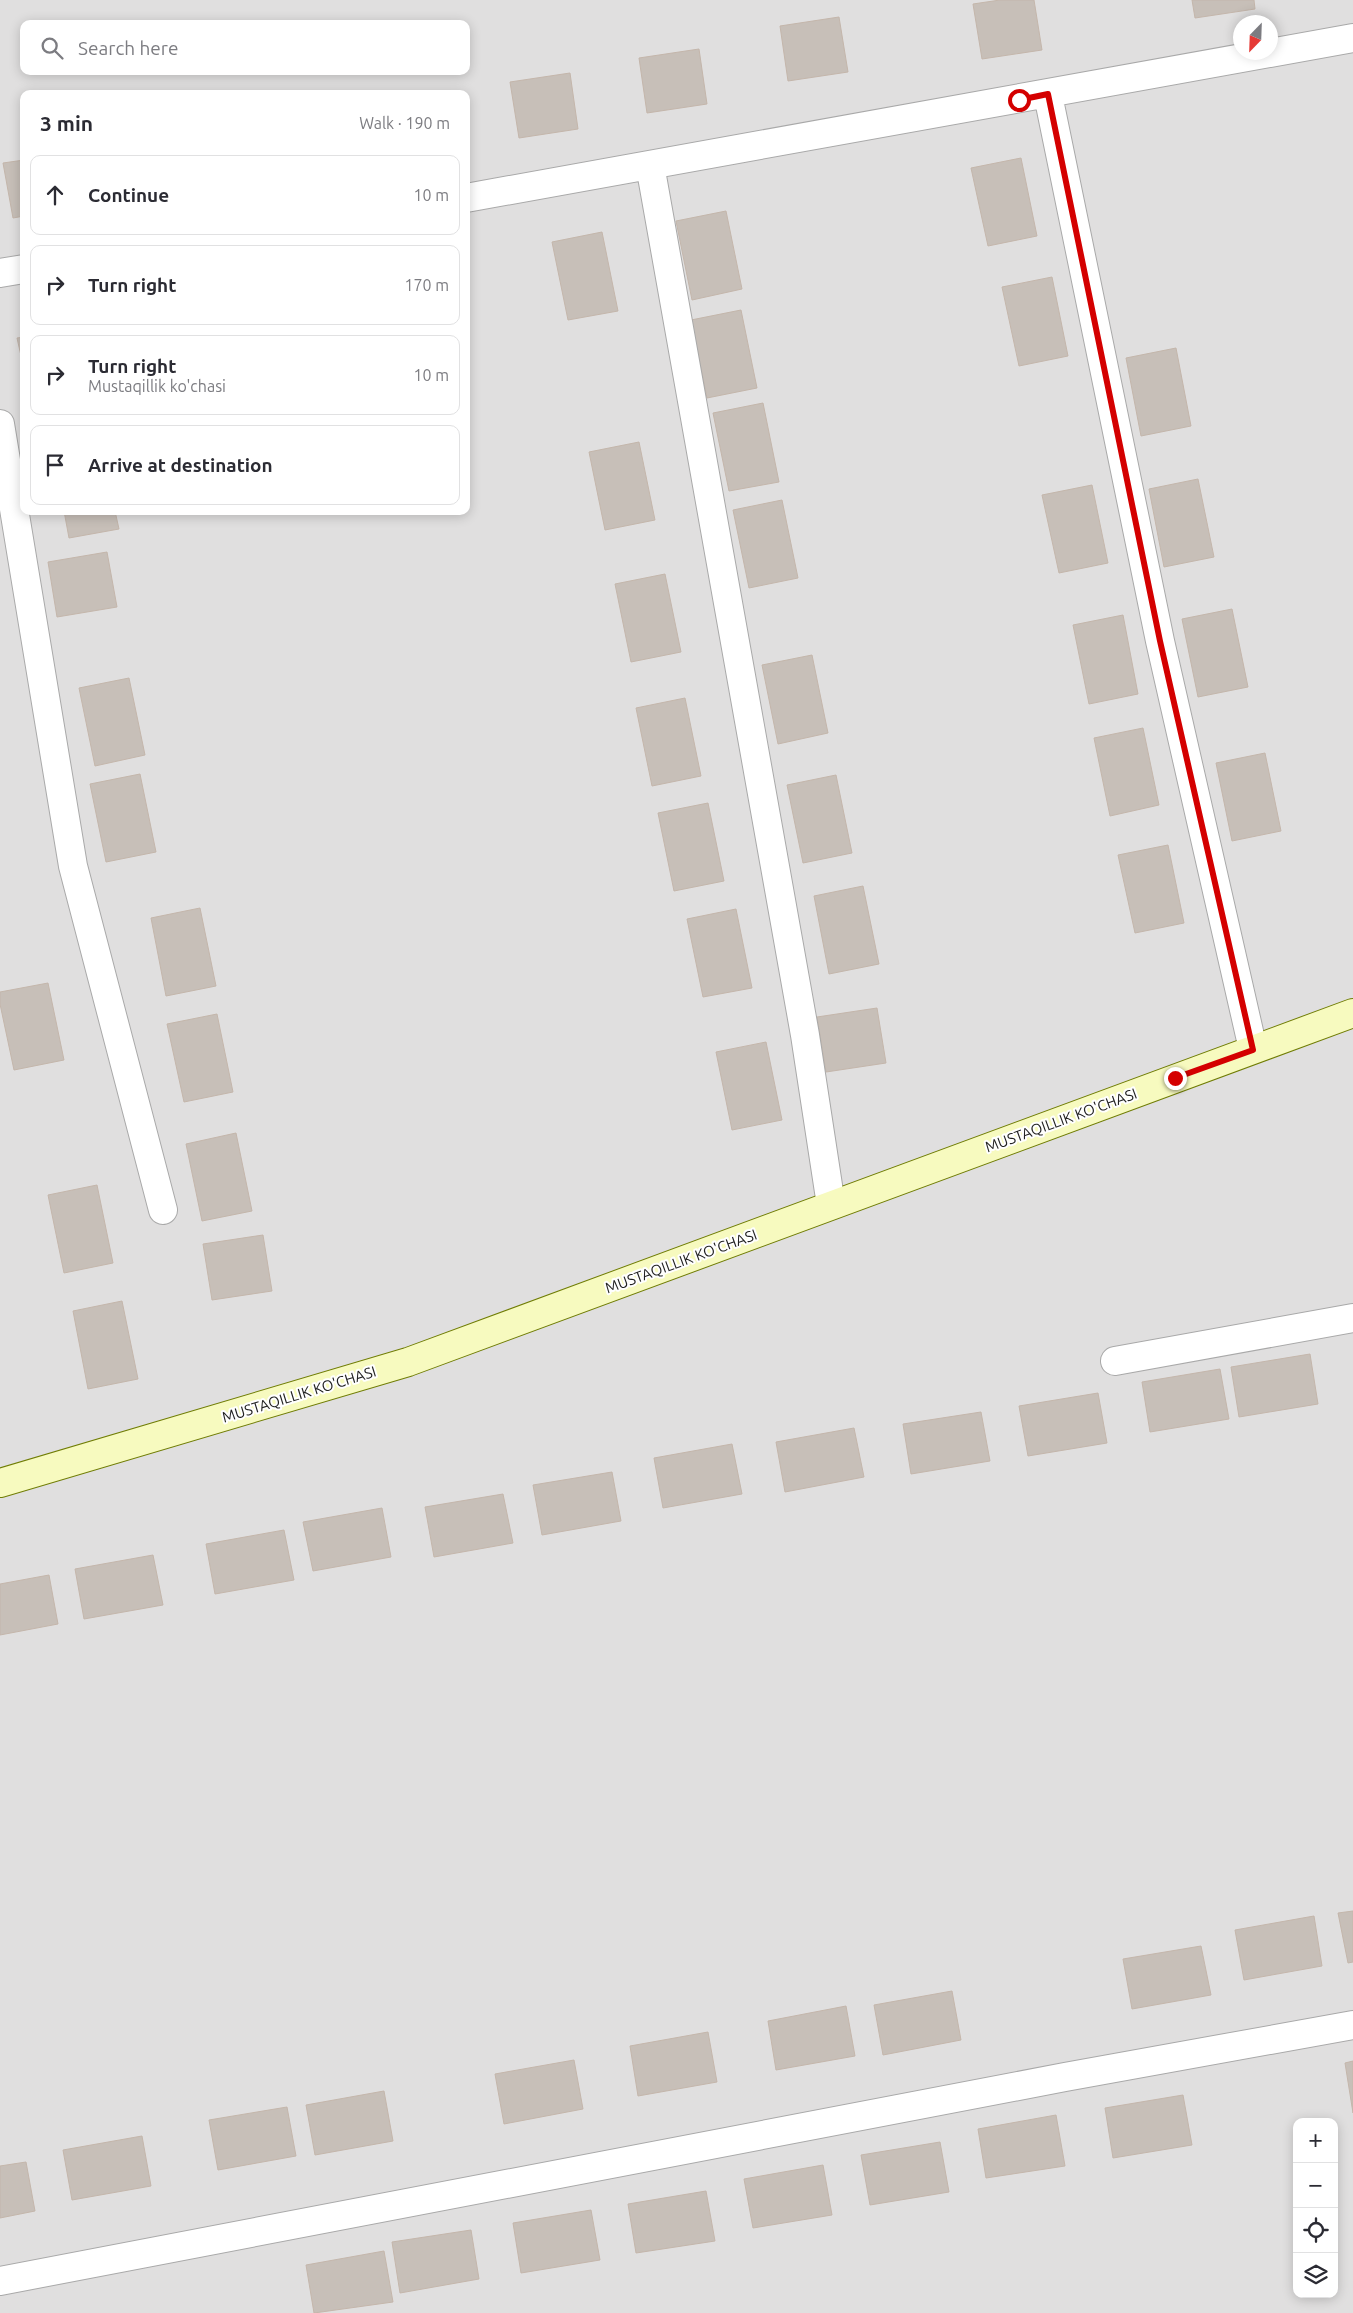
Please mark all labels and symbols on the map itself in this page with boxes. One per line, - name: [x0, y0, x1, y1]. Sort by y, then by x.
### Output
- north arrow: [1233, 15, 1278, 60]
- route start: [1008, 89, 1031, 112]
- route end: [1164, 1067, 1187, 1090]
- street label: MUSTAQILLIK KO'CHASI: [983, 1085, 1139, 1155]
- street label: MUSTAQILLIK KO'CHASI: [603, 1226, 759, 1296]
- street label: MUSTAQILLIK KO'CHASI: [220, 1362, 378, 1426]

